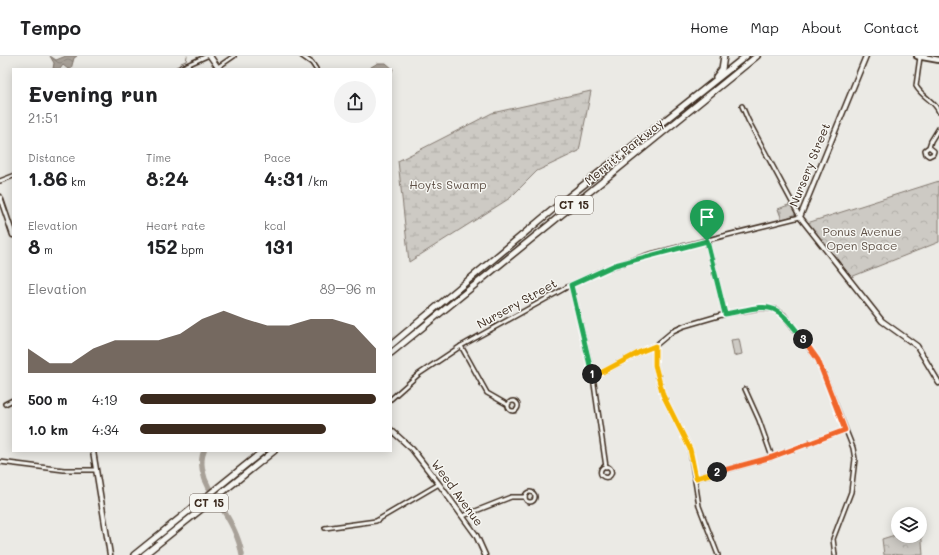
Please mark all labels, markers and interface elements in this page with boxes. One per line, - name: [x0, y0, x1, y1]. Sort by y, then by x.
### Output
- text: Tempo: [20, 15, 81, 40]
- text: Home: [690, 18, 728, 37]
- text: Map: [750, 18, 779, 37]
- text: About: [801, 18, 842, 37]
- text: Contact: [864, 18, 919, 37]
- text: Evening run: [28, 79, 158, 108]
- button: share: [334, 81, 376, 123]
- text: 21:51: [28, 109, 58, 126]
- street label: Merritt Parkway: [580, 114, 666, 188]
- street label: Nursery Street: [785, 120, 833, 209]
- text: Distance: [28, 150, 75, 165]
- text: Time: [146, 150, 171, 165]
- text: Pace: [264, 150, 291, 165]
- text: 1.86: [28, 165, 68, 191]
- text: 8:24: [146, 165, 189, 191]
- text: 4:31: [264, 165, 304, 191]
- text: km: [68, 174, 86, 189]
- text: /km: [304, 174, 328, 189]
- park label: Hoyts Swamp: [409, 176, 487, 192]
- road number: CT 15: [555, 196, 593, 214]
- pin: [690, 200, 724, 241]
- icon: arrive: [696, 206, 718, 228]
- text: Elevation: [28, 218, 77, 233]
- text: Heart rate: [146, 218, 205, 233]
- text: kcal: [264, 218, 286, 233]
- park label: Ponus Avenue Open Space: [823, 223, 901, 253]
- text: 8: [28, 233, 40, 259]
- text: 152: [146, 233, 178, 259]
- text: 131: [264, 233, 294, 259]
- text: m: [40, 242, 53, 257]
- text: bpm: [178, 242, 204, 257]
- street label: Nursery Street: [474, 275, 559, 332]
- text: Elevation: [28, 280, 86, 297]
- text: 89–96 m: [320, 280, 376, 297]
- pin: 3: [793, 329, 813, 349]
- text: 3: [800, 331, 806, 346]
- pin: 1: [582, 364, 602, 384]
- text: 1: [590, 366, 594, 381]
- text: 500 m: [28, 391, 67, 408]
- text: 4:19: [92, 391, 117, 408]
- text: 1.0 km: [28, 421, 68, 438]
- text: 4:34: [92, 421, 119, 438]
- street label: Weed Avenue: [428, 456, 487, 529]
- pin: 2: [707, 462, 727, 482]
- text: 2: [714, 464, 720, 479]
- road number: CT 15: [190, 494, 228, 512]
- map controls: [891, 507, 927, 543]
- button: layers: [891, 507, 927, 543]

